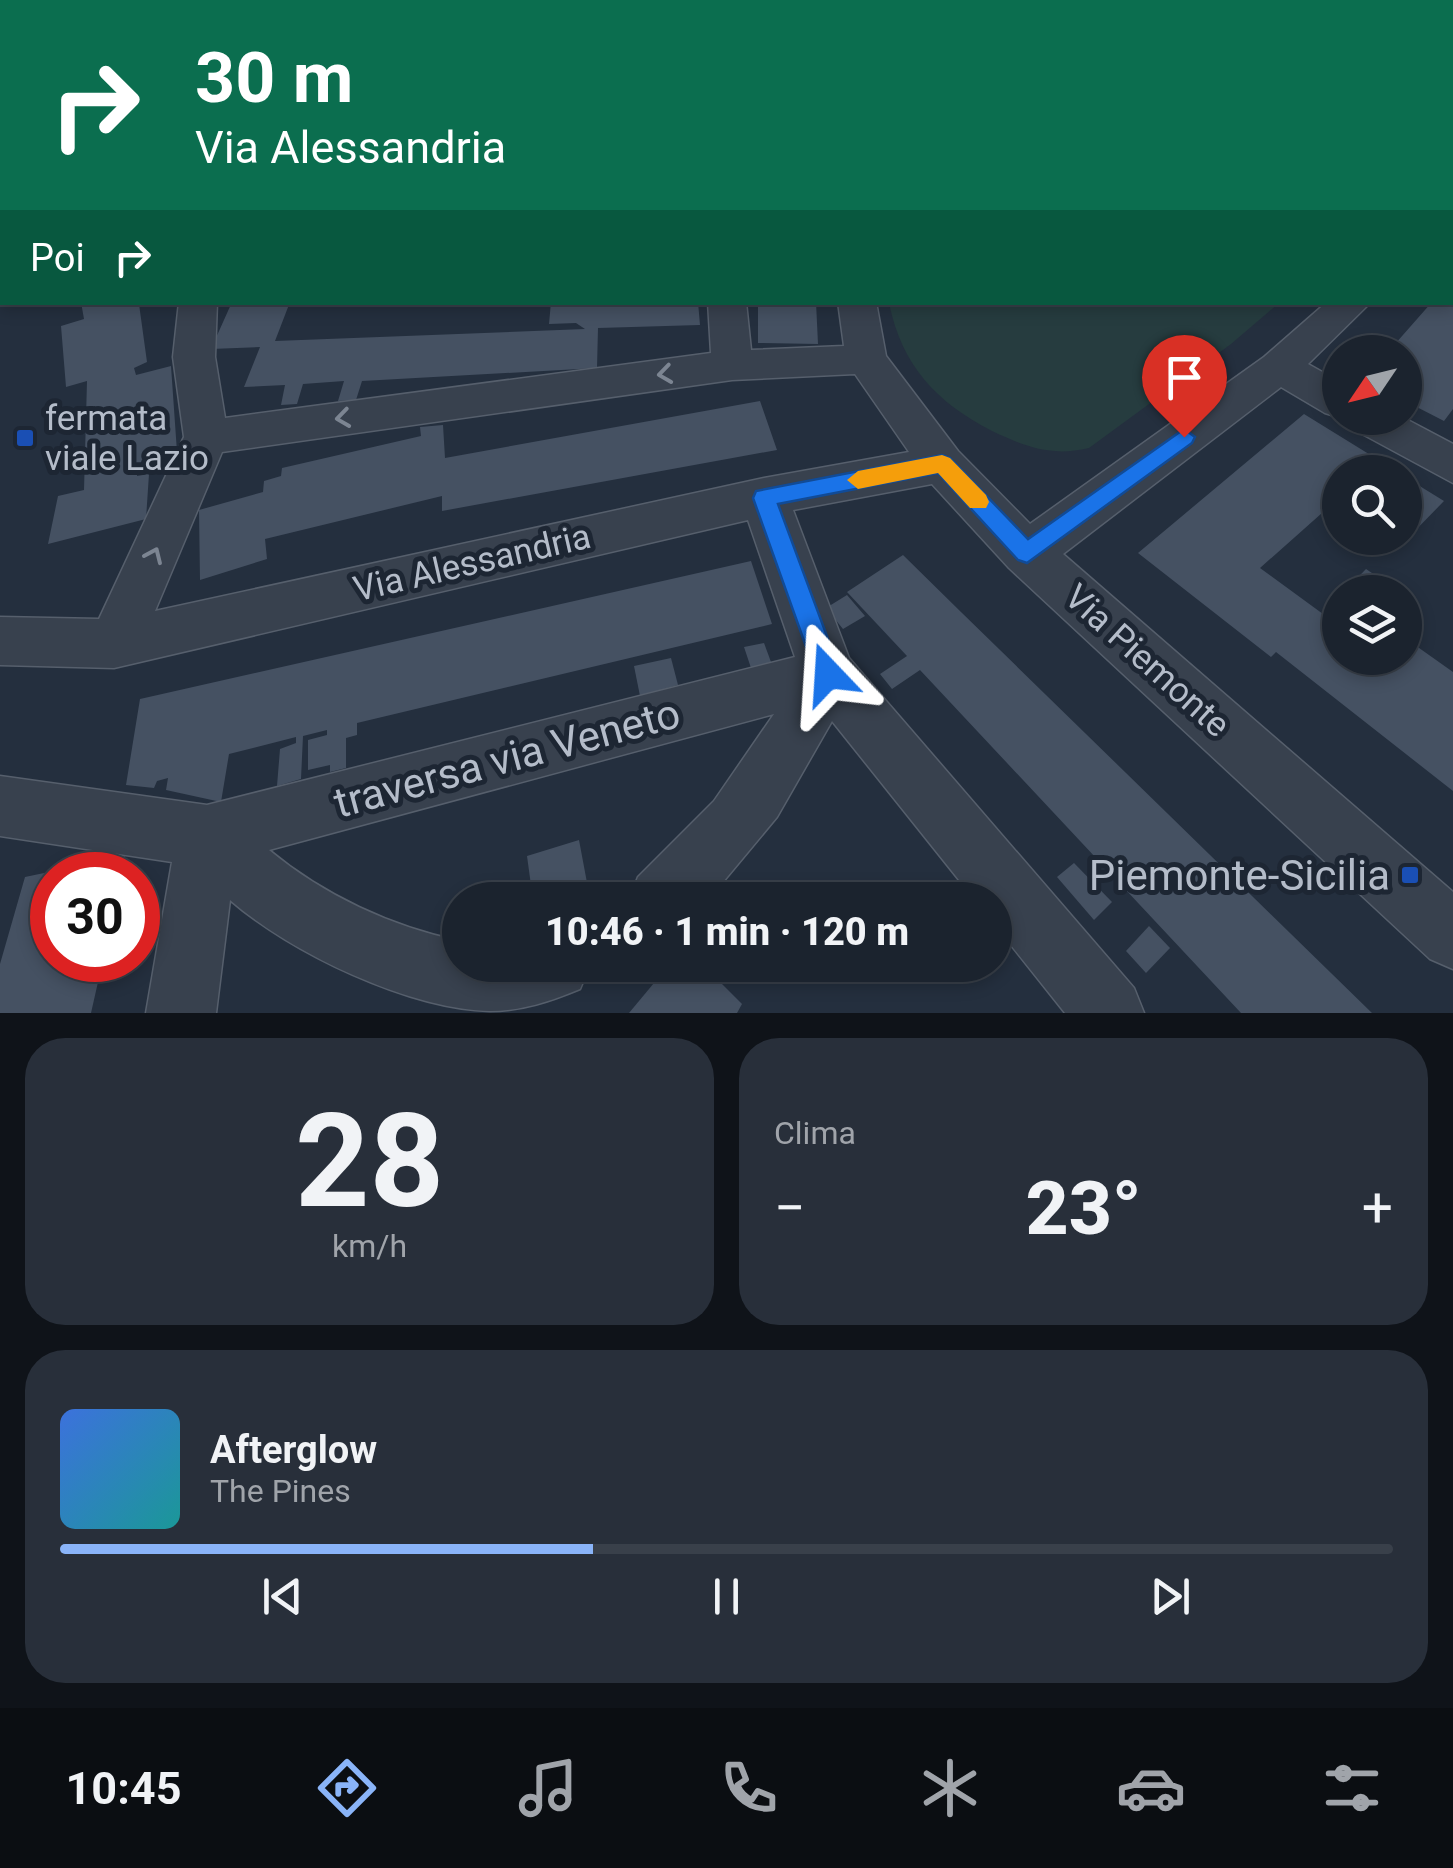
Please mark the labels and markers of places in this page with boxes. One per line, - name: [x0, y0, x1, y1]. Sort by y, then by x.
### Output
- pin: [1142, 335, 1227, 438]
- place label: fermata viale Lazio: [45, 398, 209, 479]
- marker: fermata viale Lazio: [14, 427, 36, 449]
- place label: Piemonte-Sicilia: [1089, 851, 1390, 900]
- marker: Piemonte-Sicilia: [1399, 864, 1421, 886]

